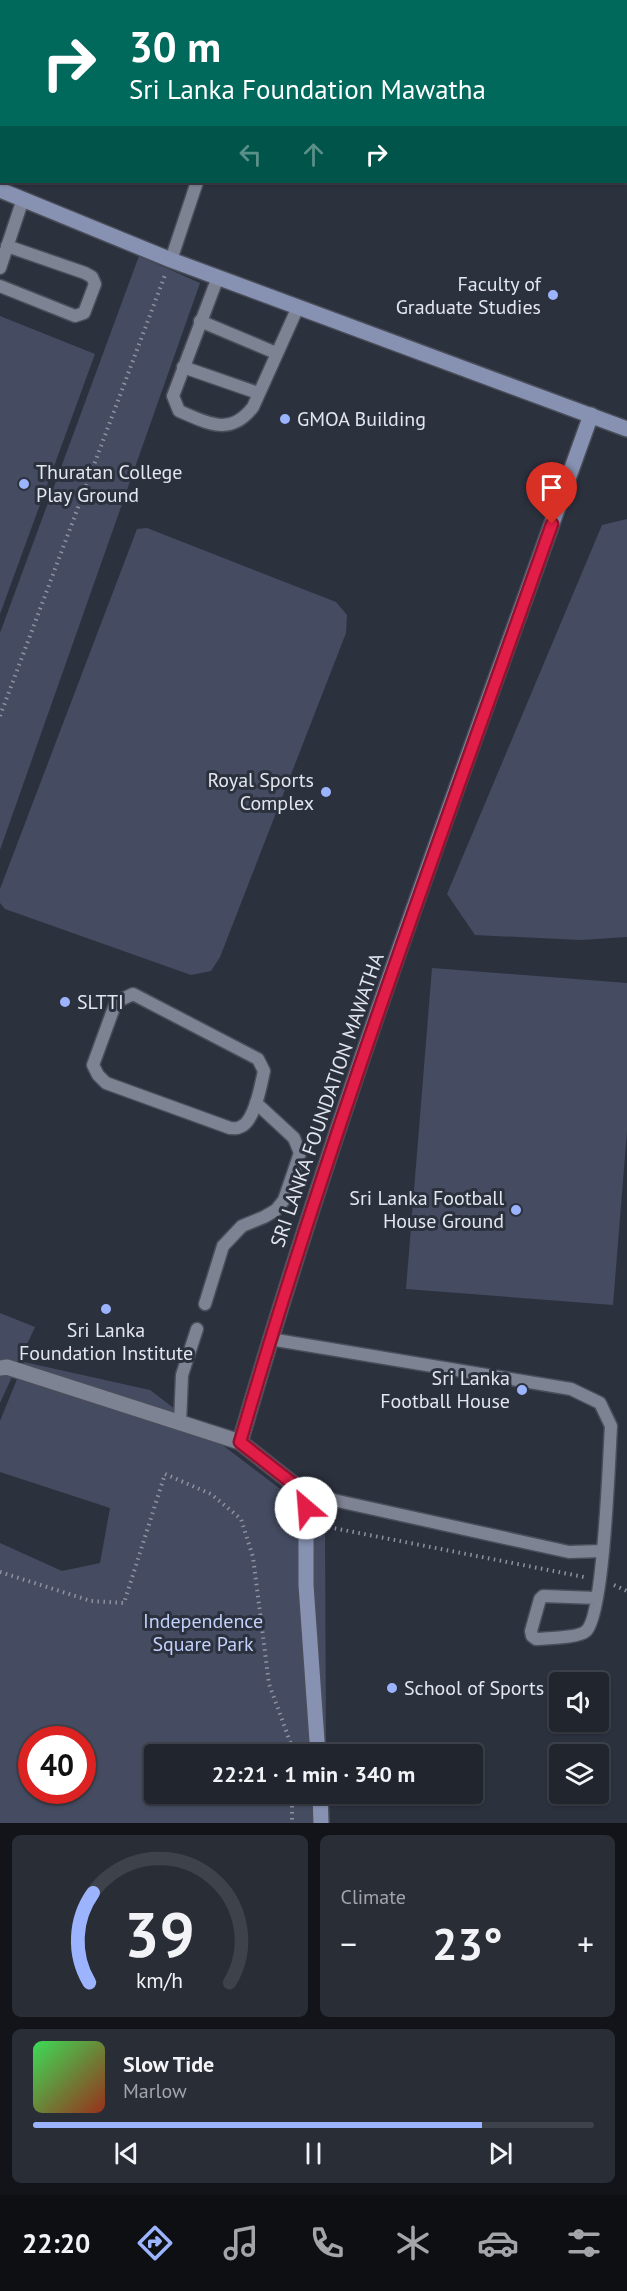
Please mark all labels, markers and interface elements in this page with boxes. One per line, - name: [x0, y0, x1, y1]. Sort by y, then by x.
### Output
- text: 30 m: [129, 19, 221, 74]
- icon: right: [30, 24, 108, 102]
- text: Sri Lanka Foundation Mawatha: [129, 72, 486, 106]
- icon: left: [234, 138, 267, 171]
- icon: ahead: [297, 138, 330, 171]
- icon: right: [360, 138, 393, 171]
- place label: Faculty of Graduate Studies: [396, 271, 543, 320]
- marker: Faculty of Graduate Studies: [546, 288, 560, 302]
- place label: GMOA Building: [297, 406, 426, 432]
- marker: GMOA Building: [278, 412, 292, 426]
- place label: Thuratan College Play Ground: [36, 459, 182, 508]
- pin: [526, 462, 577, 524]
- icon: arrive: [535, 471, 568, 504]
- marker: Thuratan College Play Ground: [17, 477, 31, 491]
- place label: Royal Sports Complex: [207, 767, 314, 816]
- marker: Royal Sports Complex: [319, 785, 333, 799]
- street label: SRI LANKA FOUNDATION MAWATHA: [264, 949, 390, 1251]
- place label: SLTTI: [77, 989, 124, 1015]
- marker: SLTTI: [58, 995, 72, 1009]
- place label: Sri Lanka Football House Ground: [349, 1185, 504, 1234]
- marker: Sri Lanka Football House Ground: [509, 1203, 523, 1217]
- marker: Sri Lanka Foundation Institute: [99, 1302, 113, 1316]
- place label: Sri Lanka Foundation Institute: [19, 1317, 193, 1366]
- place label: Sri Lanka Football House: [380, 1365, 510, 1414]
- marker: Sri Lanka Football House: [515, 1383, 529, 1397]
- position arrow: [274, 1476, 338, 1540]
- park label: Independence Square Park: [143, 1608, 263, 1657]
- map controls: [549, 1672, 609, 1804]
- button: sound: [549, 1672, 609, 1732]
- place label: School of Sports: [404, 1675, 544, 1701]
- marker: School of Sports: [385, 1681, 399, 1695]
- speed limit sign: 40: [18, 1726, 96, 1804]
- button: layers: [549, 1744, 609, 1804]
- text: 22:21 · 1 min · 340 m: [212, 1760, 415, 1788]
- text: Climate: [341, 1884, 406, 1910]
- text: 39: [124, 1893, 195, 1974]
- text: 23°: [432, 1914, 503, 1972]
- text: −: [341, 1922, 357, 1965]
- text: +: [577, 1922, 594, 1965]
- text: km/h: [136, 1966, 183, 1994]
- text: Slow Tide: [123, 2050, 214, 2078]
- text: Marlow: [123, 2078, 187, 2104]
- icon: previous: [110, 2137, 143, 2170]
- icon: pause: [297, 2137, 330, 2170]
- icon: next: [484, 2137, 517, 2170]
- icon: directions: [134, 2222, 176, 2264]
- icon: music: [220, 2222, 262, 2264]
- icon: phone: [306, 2222, 348, 2264]
- icon: climate: [392, 2222, 434, 2264]
- icon: car: [477, 2222, 519, 2264]
- icon: filters: [563, 2222, 605, 2264]
- text: 22:20: [22, 2226, 90, 2260]

